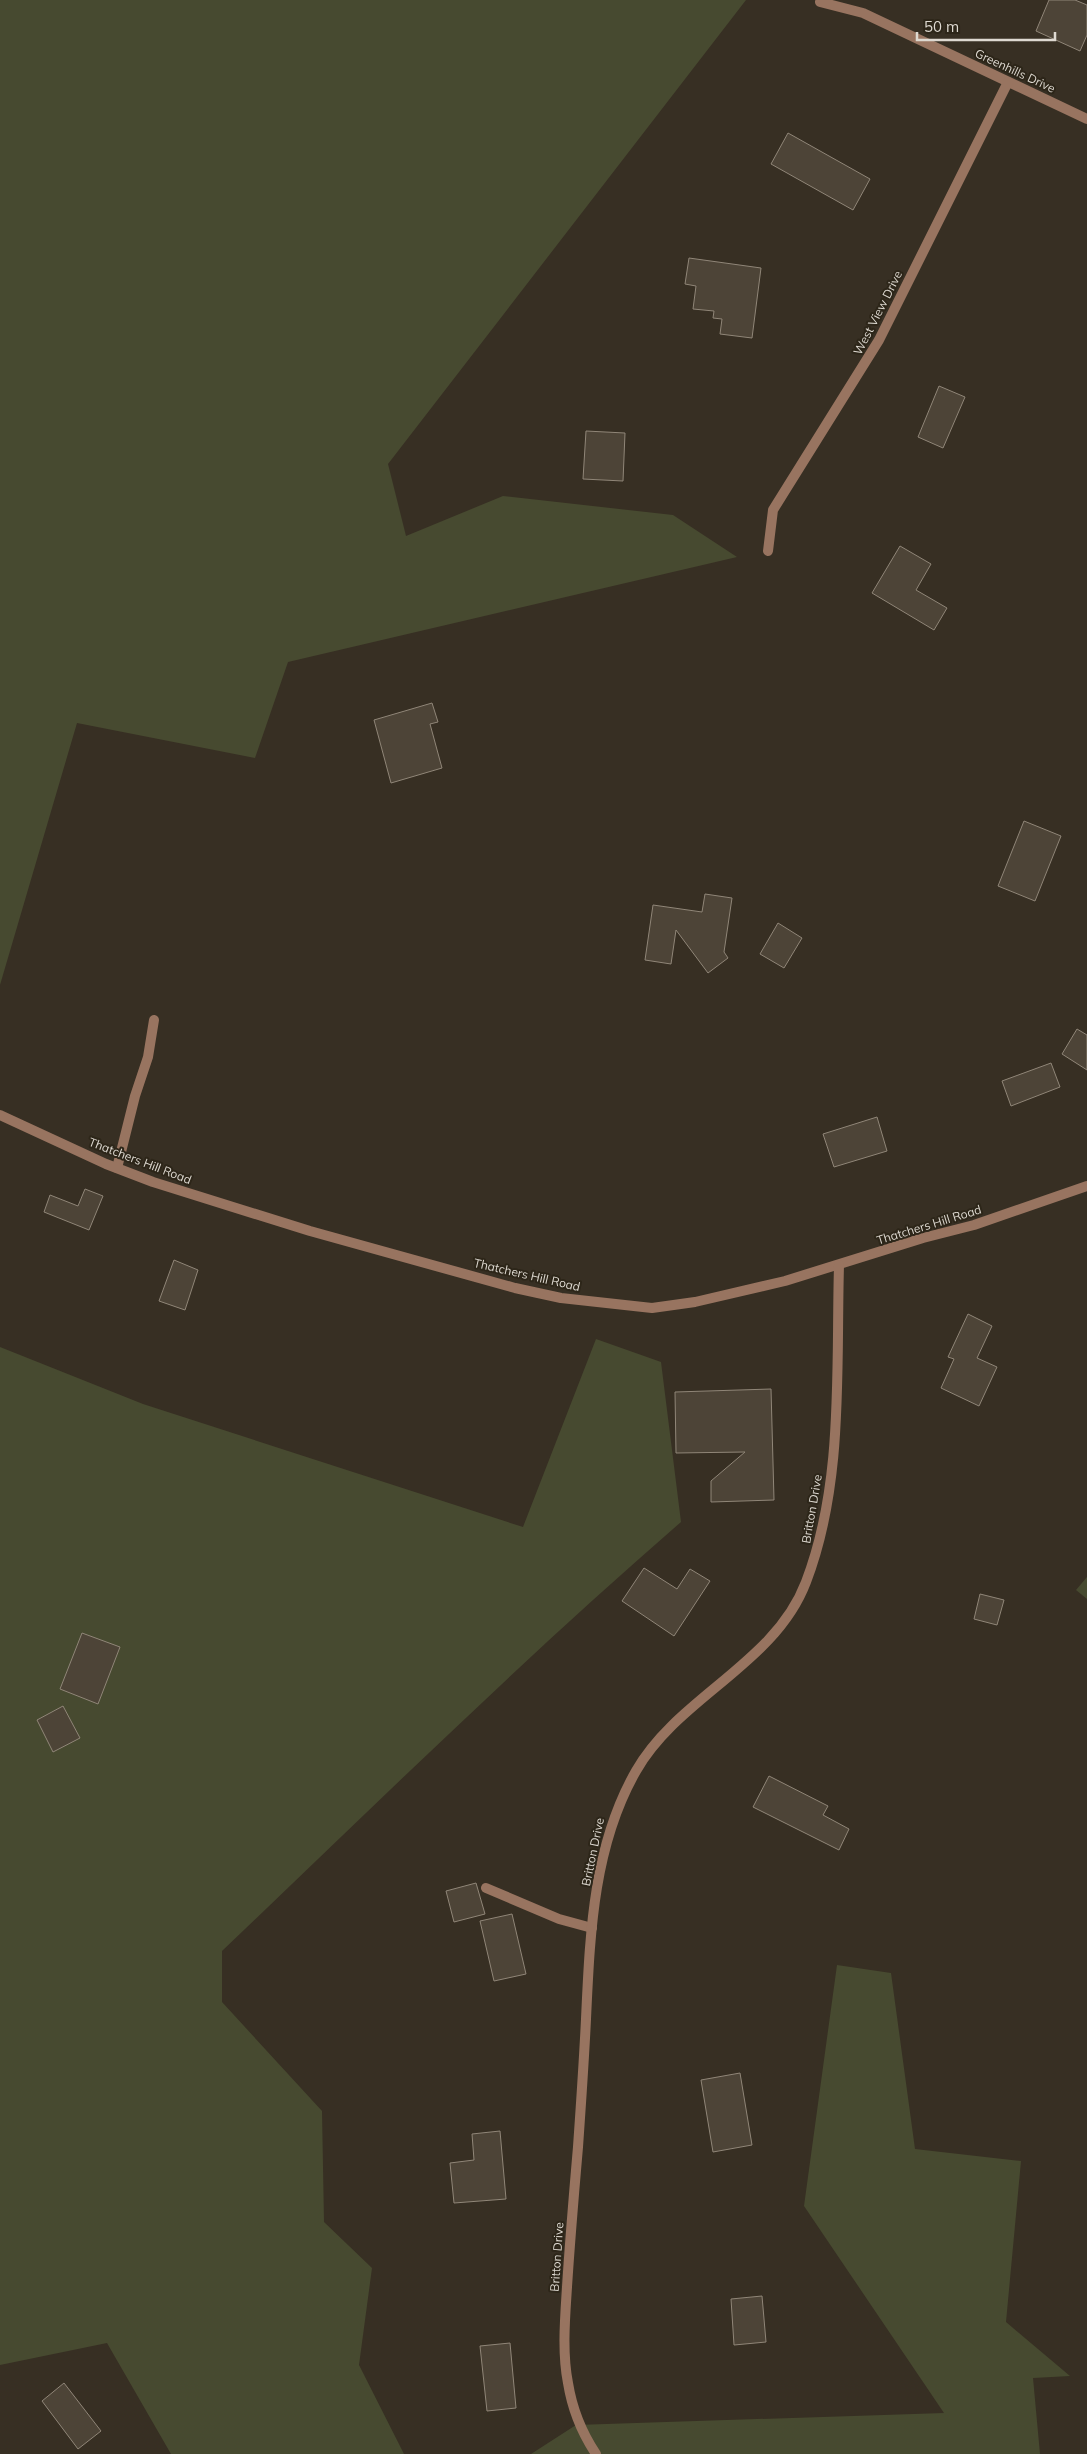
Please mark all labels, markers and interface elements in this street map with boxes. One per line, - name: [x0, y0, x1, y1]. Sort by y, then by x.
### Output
- scale bar: [917, 10, 1054, 42]
- text: 50 m: [924, 17, 959, 36]
- street label: Greenhills Drive: [973, 45, 1058, 96]
- street label: West View Drive: [850, 268, 905, 357]
- street label: Thatchers Hill Road: [87, 1134, 194, 1187]
- street label: Thatchers Hill Road: [875, 1201, 983, 1248]
- street label: Thatchers Hill Road: [472, 1255, 582, 1294]
- street label: Britton Drive: [798, 1473, 825, 1544]
- street label: Britton Drive: [578, 1816, 607, 1887]
- street label: Britton Drive: [547, 2222, 566, 2292]

